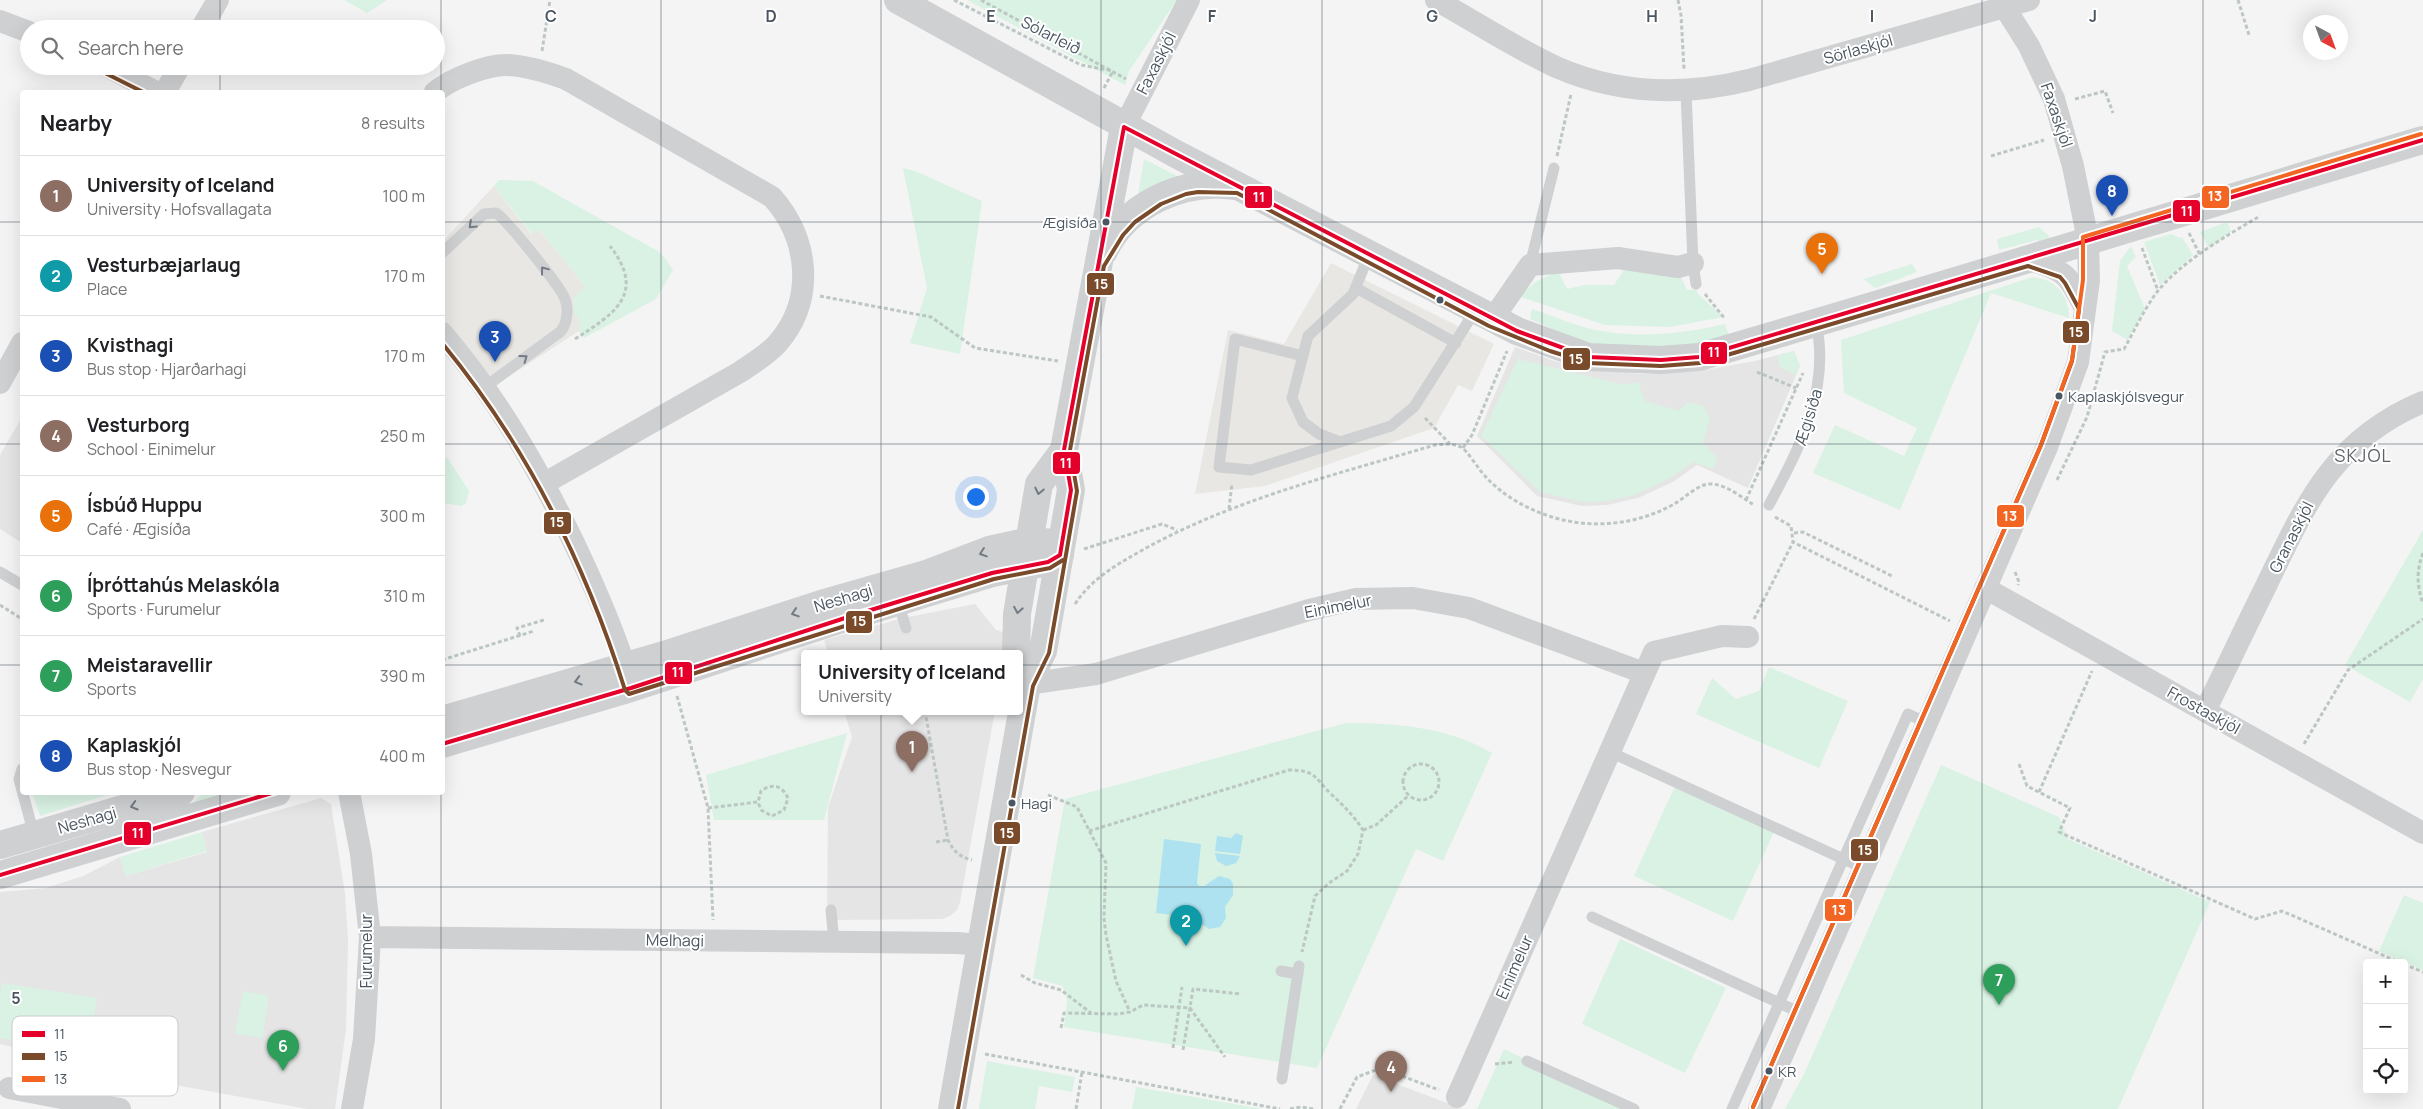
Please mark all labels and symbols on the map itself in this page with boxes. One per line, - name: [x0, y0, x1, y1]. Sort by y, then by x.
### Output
- text: C: [545, 5, 557, 27]
- text: D: [765, 5, 777, 27]
- text: E: [986, 5, 996, 27]
- text: F: [1208, 5, 1217, 27]
- text: G: [1426, 5, 1438, 27]
- text: H: [1646, 5, 1658, 27]
- text: I: [1870, 5, 1874, 27]
- text: J: [2089, 5, 2097, 27]
- street label: Sólarleið: [1018, 11, 1084, 59]
- north arrow: [2303, 15, 2348, 60]
- street label: Faxaskjól: [1131, 28, 1181, 98]
- street label: Sörlaskjól: [1821, 29, 1895, 69]
- street label: Faxaskjól: [2036, 80, 2078, 150]
- pin: 8: [2096, 175, 2128, 216]
- line badge: 11: [1244, 185, 1273, 209]
- line badge: 13: [2201, 185, 2230, 209]
- text: 13: [2208, 186, 2222, 205]
- text: 11: [1253, 187, 1265, 206]
- line badge: 11: [2172, 199, 2201, 223]
- text: 11: [2181, 201, 2193, 220]
- place label: Ægisíða: [1042, 212, 1097, 233]
- marker: Ægisíða: [1101, 217, 1111, 227]
- one-way arrow: [469, 219, 478, 228]
- pin: 5: [1806, 233, 1838, 274]
- one-way arrow: [541, 266, 550, 276]
- line badge: 15: [1086, 272, 1115, 296]
- text: 15: [1094, 274, 1108, 293]
- unlabelled marker: [1435, 295, 1445, 305]
- line badge: 15: [2062, 320, 2090, 344]
- pin: 3: [479, 321, 511, 362]
- text: 15: [2069, 322, 2083, 341]
- line badge: 11: [1700, 341, 1728, 365]
- text: 11: [1708, 342, 1720, 361]
- line badge: 15: [1562, 347, 1591, 371]
- text: 15: [1569, 349, 1583, 368]
- one-way arrow: [518, 355, 528, 364]
- street label: Ægisíða: [1789, 386, 1827, 448]
- place label: Kaplaskjólsvegur: [2068, 386, 2185, 407]
- marker: Kaplaskjólsvegur: [2054, 391, 2064, 401]
- district label: SKJÓL: [2334, 443, 2392, 467]
- line badge: 11: [1052, 451, 1081, 475]
- text: 11: [1060, 453, 1072, 472]
- your location: [963, 484, 989, 510]
- one-way arrow: [1034, 487, 1045, 496]
- street label: Granaskjól: [2264, 497, 2318, 577]
- line badge: 13: [1996, 504, 2025, 528]
- text: 13: [2003, 506, 2017, 525]
- line badge: 15: [543, 511, 572, 535]
- text: 15: [550, 512, 564, 531]
- one-way arrow: [979, 547, 988, 557]
- street label: Neshagi: [811, 579, 875, 617]
- street label: Einimelur: [1303, 589, 1374, 623]
- one-way arrow: [1014, 605, 1024, 614]
- one-way arrow: [791, 607, 800, 617]
- line badge: 15: [845, 610, 873, 634]
- text: 15: [852, 611, 866, 630]
- line badge: 11: [664, 661, 693, 685]
- text: 11: [672, 662, 684, 681]
- one-way arrow: [575, 675, 583, 685]
- street label: Frostaskjól: [2164, 681, 2244, 739]
- pin: 1: [896, 731, 928, 772]
- place label: Hagi: [1021, 793, 1052, 814]
- marker: Hagi: [1007, 798, 1017, 808]
- street label: Neshagi: [55, 801, 119, 839]
- one-way arrow: [130, 801, 139, 811]
- line badge: 11: [123, 821, 152, 846]
- line badge: 15: [993, 821, 1021, 845]
- text: 11: [132, 823, 144, 842]
- text: 15: [1000, 823, 1014, 842]
- line badge: 15: [1850, 838, 1879, 862]
- text: 15: [1858, 840, 1872, 859]
- line badge: 13: [1824, 898, 1853, 922]
- text: 13: [1832, 900, 1846, 919]
- pin: 2: [1170, 905, 1202, 946]
- street label: Furumelur: [355, 913, 377, 988]
- street label: Melhagi: [646, 928, 704, 952]
- street label: Einimelur: [1490, 931, 1538, 1003]
- pin: 7: [1983, 964, 2015, 1005]
- text: 5: [11, 987, 21, 1009]
- legend: [12, 1016, 178, 1096]
- text: 11: [54, 1024, 65, 1043]
- pin: 6: [267, 1030, 299, 1071]
- text: 15: [54, 1046, 68, 1065]
- pin: 4: [1375, 1051, 1407, 1092]
- place label: KR: [1778, 1061, 1796, 1082]
- marker: KR: [1764, 1066, 1774, 1076]
- text: 13: [54, 1069, 67, 1088]

